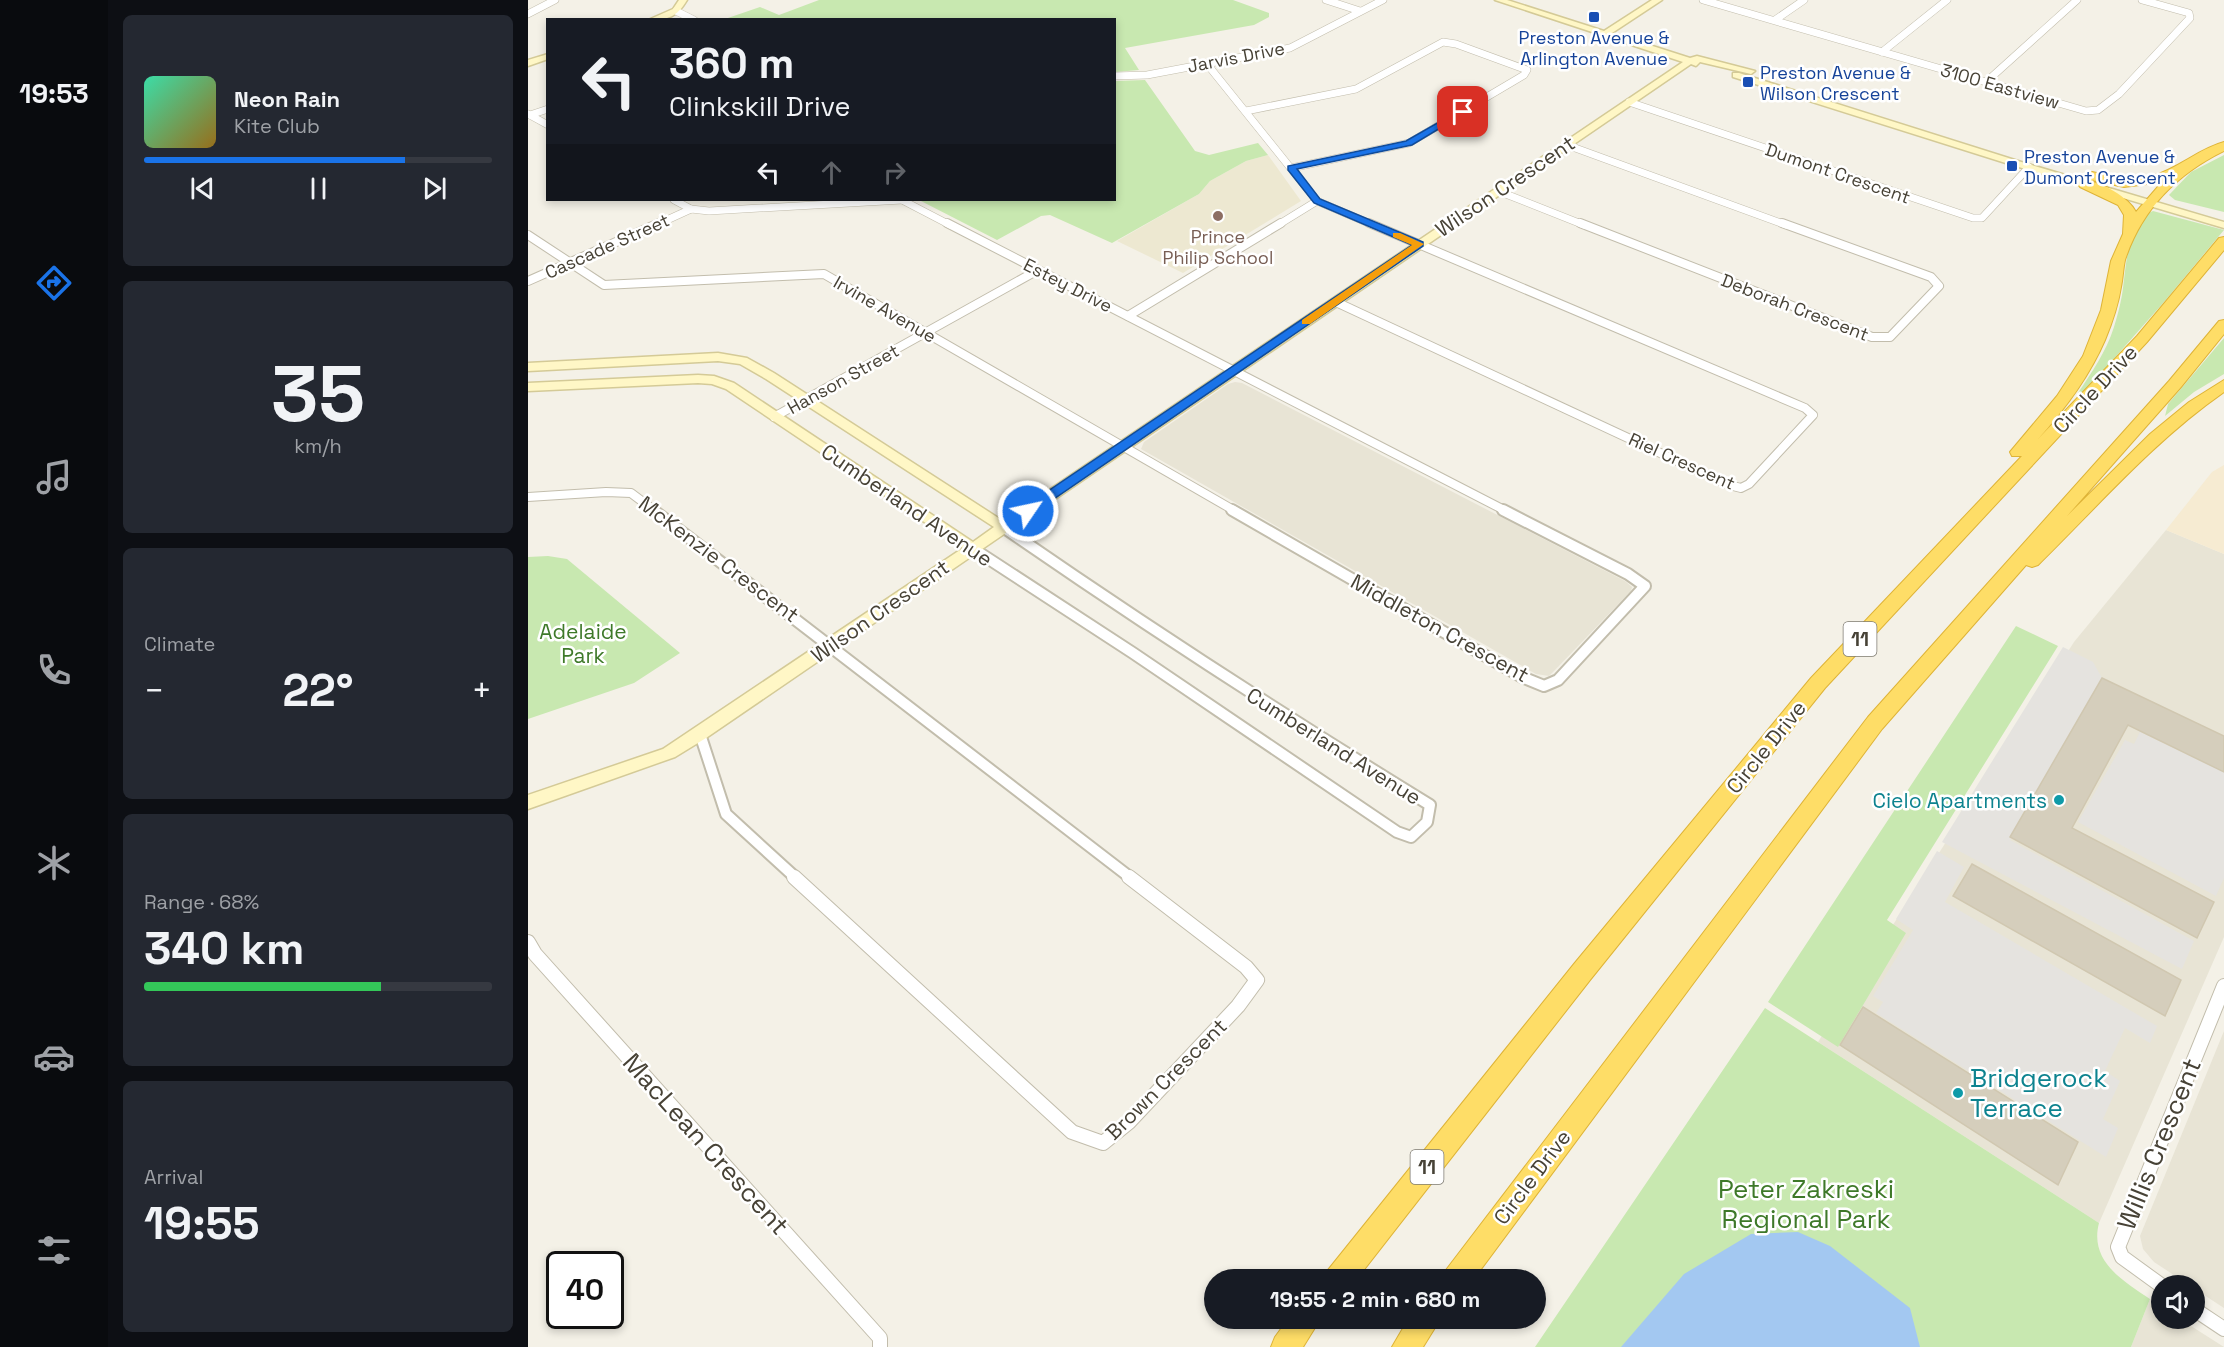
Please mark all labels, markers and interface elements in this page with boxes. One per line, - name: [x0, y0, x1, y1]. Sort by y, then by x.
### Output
- marker: Preston Avenue & Arlington Avenue: [1587, 10, 1601, 24]
- place label: Preston Avenue & Arlington Avenue: [1519, 26, 1670, 70]
- street label: Jarvis Drive: [1185, 36, 1287, 78]
- text: 360 m: [669, 37, 794, 90]
- icon: left: [570, 42, 648, 120]
- street label: 3100 Eastview: [1938, 58, 2062, 114]
- place label: Preston Avenue & Wilson Crescent: [1760, 61, 1911, 105]
- marker: Preston Avenue & Wilson Crescent: [1741, 75, 1755, 89]
- text: 19:53: [19, 76, 89, 111]
- text: Neon Rain: [234, 85, 340, 113]
- pin: [1437, 86, 1488, 137]
- text: Clinkskill Drive: [669, 89, 851, 124]
- icon: arrive: [1446, 95, 1479, 128]
- text: Kite Club: [234, 113, 320, 139]
- street label: Wilson Crescent: [1430, 129, 1580, 243]
- street label: Dumont Crescent: [1762, 137, 1914, 209]
- place label: Preston Avenue & Dumont Crescent: [2024, 145, 2176, 189]
- icon: left: [752, 156, 785, 189]
- icon: ahead: [815, 156, 848, 189]
- icon: right: [878, 156, 911, 189]
- marker: Preston Avenue & Dumont Crescent: [2005, 159, 2019, 173]
- icon: previous: [186, 172, 219, 205]
- icon: pause: [302, 172, 335, 205]
- icon: next: [418, 172, 451, 205]
- street label: Cascade Street: [541, 208, 673, 284]
- marker: Prince Philip School: [1211, 209, 1225, 223]
- place label: Prince Philip School: [1163, 225, 1273, 269]
- street label: Estey Drive: [1020, 253, 1116, 317]
- icon: directions: [33, 262, 75, 304]
- street label: Deborah Crescent: [1718, 268, 1872, 346]
- street label: Irvine Avenue: [829, 270, 941, 348]
- street label: Hanson Street: [783, 339, 903, 419]
- street label: Circle Drive: [2047, 339, 2143, 439]
- text: 35: [271, 344, 365, 444]
- street label: Riel Crescent: [1625, 427, 1739, 495]
- text: km/h: [294, 433, 342, 459]
- street label: Cumberland Avenue: [816, 438, 998, 572]
- icon: music: [33, 456, 75, 498]
- position arrow: [996, 479, 1060, 543]
- street label: McKenzie Crescent: [633, 490, 805, 628]
- street label: Wilson Crescent: [806, 553, 954, 669]
- street label: Middleton Crescent: [1346, 568, 1534, 688]
- park label: Adelaide Park: [539, 618, 627, 669]
- road number: 11: [1844, 622, 1876, 656]
- text: Climate: [144, 631, 215, 657]
- icon: phone: [33, 649, 75, 691]
- text: 22°: [282, 662, 354, 719]
- text: −: [144, 670, 164, 712]
- text: +: [472, 670, 492, 712]
- street label: Cumberland Avenue: [1242, 681, 1426, 811]
- street label: Circle Drive: [1720, 695, 1812, 799]
- place label: Cielo Apartments: [1872, 787, 2047, 814]
- marker: Cielo Apartments: [2052, 793, 2066, 807]
- icon: climate: [33, 842, 75, 884]
- text: Range · 68%: [144, 889, 259, 915]
- text: 340 km: [144, 920, 304, 977]
- street label: Brown Crescent: [1100, 1013, 1232, 1145]
- icon: car: [33, 1036, 75, 1078]
- street label: MacLean Crescent: [615, 1046, 797, 1242]
- street label: Willis Crescent: [2109, 1053, 2209, 1235]
- place label: Bridgerock Terrace: [1970, 1061, 2107, 1125]
- marker: Bridgerock Terrace: [1951, 1086, 1965, 1100]
- street label: Circle Drive: [1488, 1124, 1576, 1230]
- road number: 11: [1410, 1150, 1444, 1184]
- text: Arrival: [144, 1164, 203, 1190]
- park label: Peter Zakreski Regional Park: [1718, 1172, 1894, 1236]
- text: 19:55: [144, 1195, 260, 1252]
- icon: filters: [33, 1229, 75, 1271]
- speed limit sign: 40: [546, 1251, 624, 1329]
- map controls: [2151, 1275, 2205, 1329]
- button: sound: [2151, 1275, 2205, 1329]
- text: 19:55 · 2 min · 680 m: [1270, 1285, 1480, 1313]

